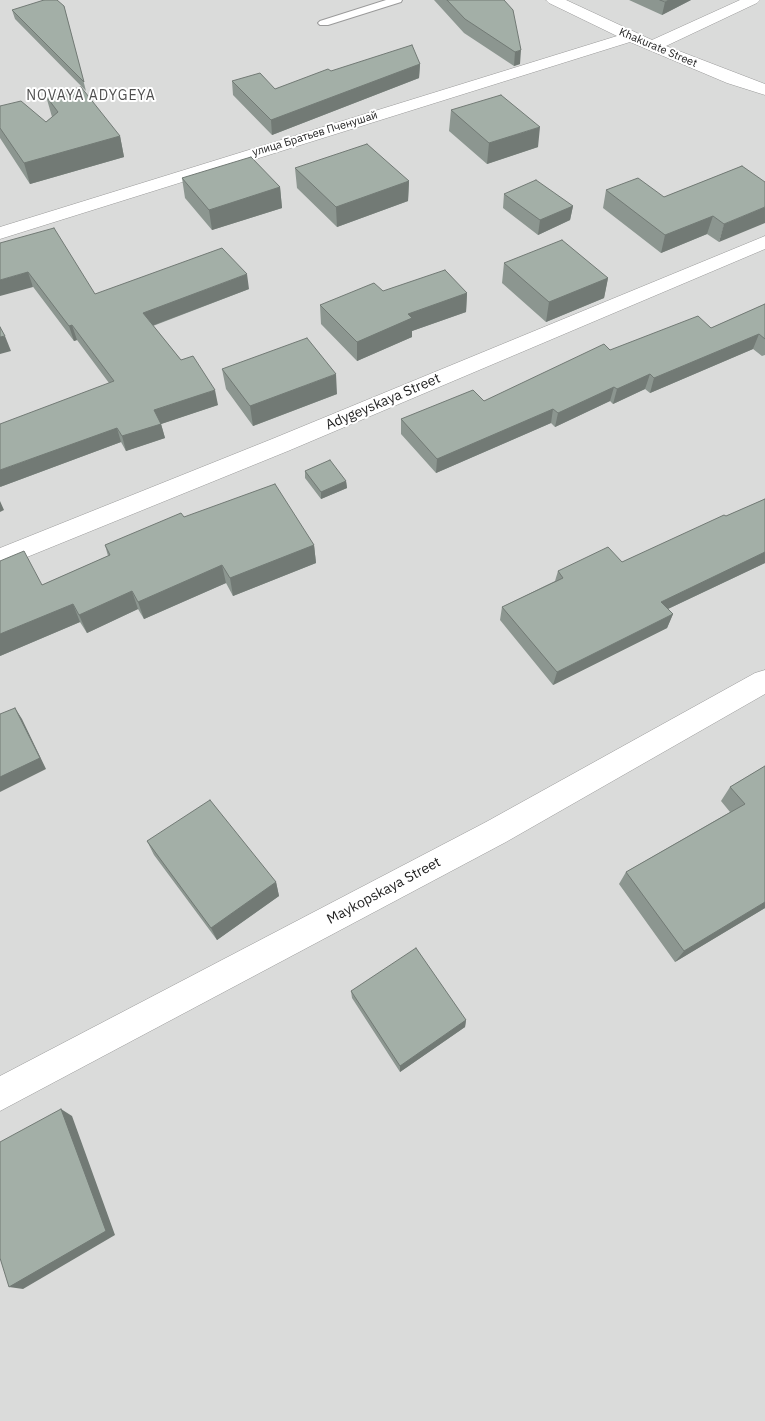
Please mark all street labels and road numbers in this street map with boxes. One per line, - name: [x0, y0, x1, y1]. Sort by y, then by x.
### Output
- street label: Khakurate Street: [617, 26, 699, 70]
- street label: улица Братьев Пченушай: [251, 109, 379, 159]
- street label: Adygeyskaya Street: [323, 370, 443, 434]
- street label: Maykopskaya Street: [324, 854, 444, 928]

